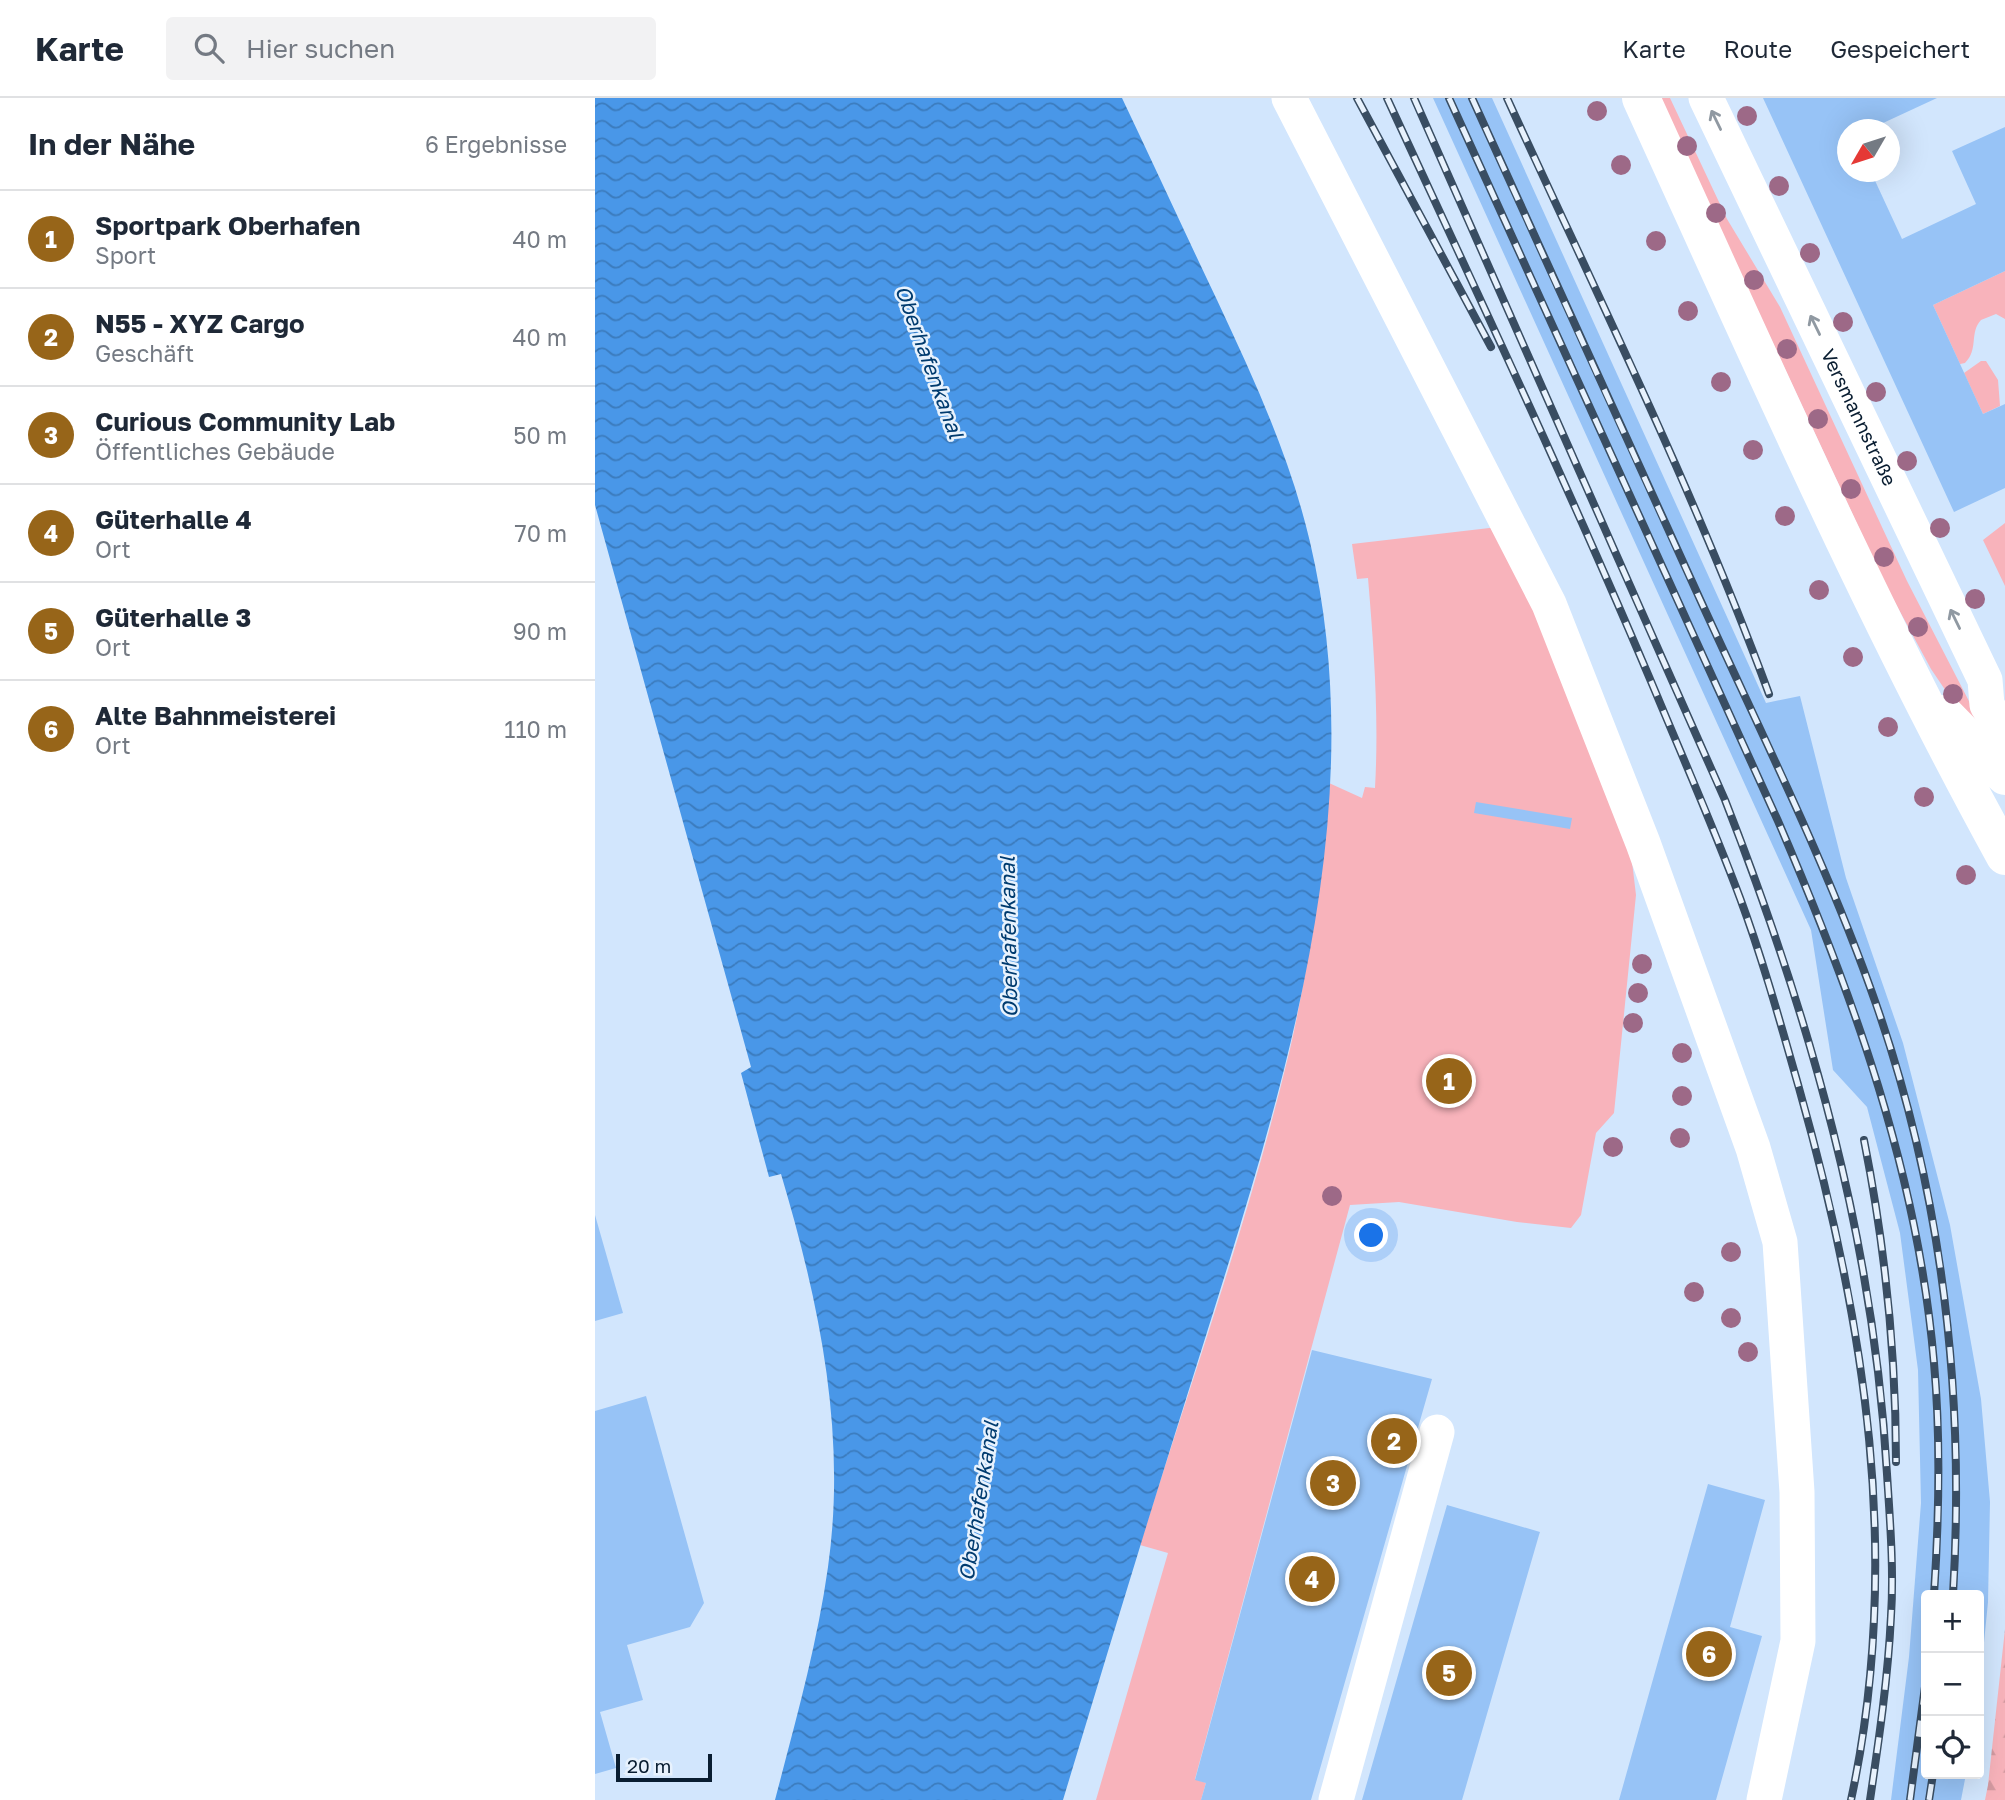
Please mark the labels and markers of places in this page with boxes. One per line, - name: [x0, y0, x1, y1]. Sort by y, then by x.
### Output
- pin: 1: [1426, 1055, 1472, 1107]
- pin: 2: [1371, 1415, 1417, 1467]
- pin: 3: [1310, 1457, 1356, 1509]
- pin: 4: [1289, 1553, 1335, 1605]
- pin: 6: [1686, 1628, 1732, 1680]
- pin: 5: [1426, 1647, 1472, 1699]

